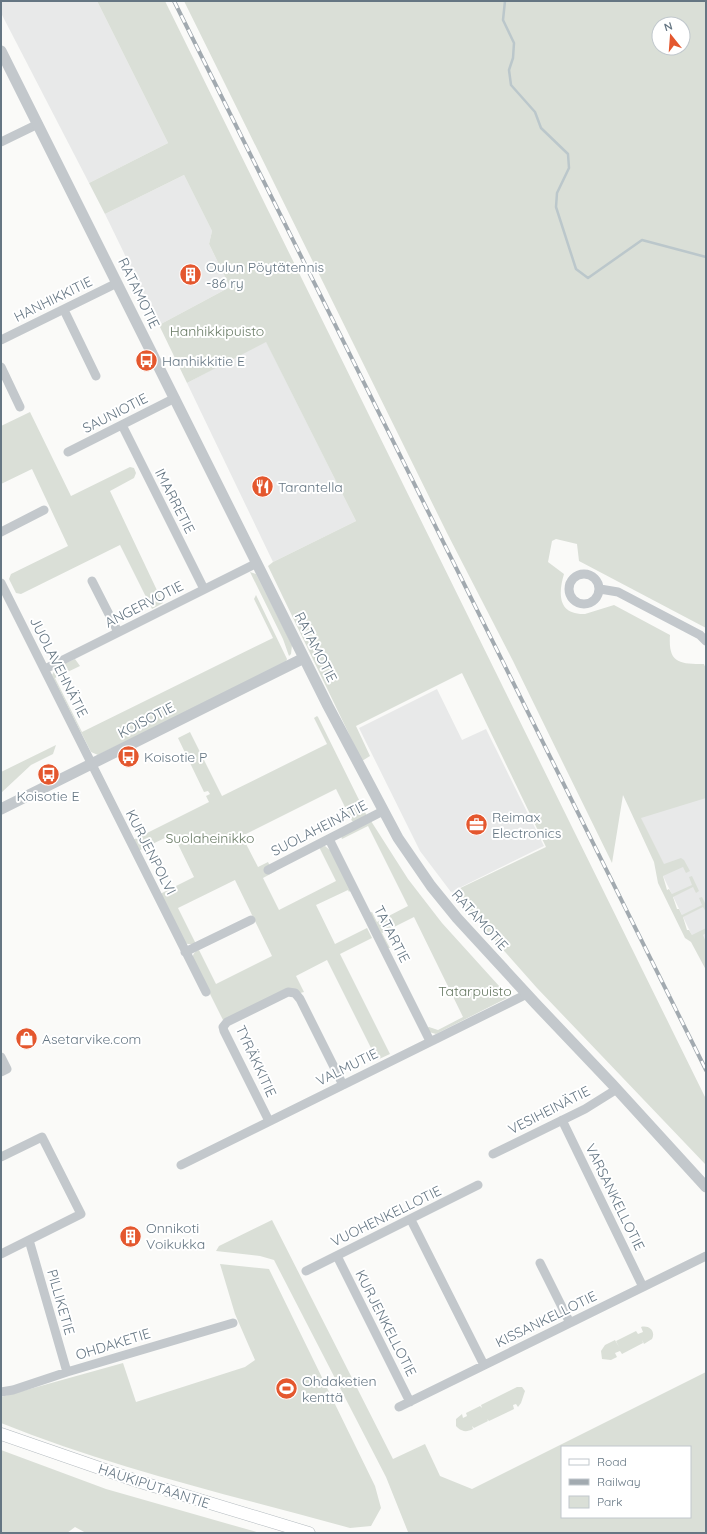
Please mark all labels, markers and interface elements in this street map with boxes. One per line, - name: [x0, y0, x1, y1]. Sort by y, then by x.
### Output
- north arrow: [651, 16, 691, 56]
- text: N: [662, 19, 674, 34]
- street label: RATAMOTIE: [114, 255, 164, 331]
- place label: Oulun Pöytätennis -86 ry: [206, 258, 324, 292]
- building icon: Oulun Pöytätennis -86 ry: [177, 262, 203, 288]
- street label: HANHIKKITIE: [11, 272, 95, 326]
- park label: Hanhikkipuisto: [170, 322, 264, 340]
- bus stop icon: Hanhikkitie E: [134, 348, 160, 374]
- place label: Hanhikkitie E: [162, 352, 245, 370]
- street label: SAUNIOTIE: [79, 389, 151, 437]
- street label: IMARRETIE: [151, 465, 199, 537]
- restaurant icon: Tarantella: [250, 474, 276, 500]
- place label: Tarantella: [278, 478, 343, 496]
- street label: ANGERVOTIE: [102, 577, 186, 631]
- street label: RATAMOTIE: [291, 609, 341, 685]
- street label: JUOLAVEHNÄTIE: [26, 614, 92, 720]
- street label: KOISOTIE: [115, 698, 178, 742]
- bus stop icon: Koisotie P: [116, 744, 142, 770]
- place label: Koisotie P: [144, 748, 207, 766]
- bus stop icon: Koisotie E: [35, 761, 61, 787]
- place label: Koisotie E: [16, 787, 80, 805]
- street label: SUOLAHEINÄTIE: [268, 796, 370, 860]
- street label: KURJENPOLVI: [122, 806, 180, 898]
- place label: Reimax Electronics: [492, 808, 561, 842]
- office icon: Reimax Electronics: [464, 812, 490, 838]
- park label: Suolaheinikko: [166, 829, 255, 847]
- street label: RATAMOTIE: [448, 886, 512, 954]
- street label: TATARTIE: [370, 902, 414, 966]
- park label: Tatarpuisto: [438, 982, 512, 1000]
- street label: TYRÄKKITIE: [232, 1022, 280, 1100]
- shop icon: Asetarvike.com: [13, 1026, 39, 1052]
- place label: Asetarvike.com: [42, 1030, 141, 1048]
- street label: VALMUTIE: [313, 1044, 381, 1090]
- street label: VESIHEINÄTIE: [505, 1082, 593, 1138]
- street label: VARSANKELLOTIE: [581, 1141, 649, 1254]
- street label: VUOHENKELLOTIE: [328, 1181, 444, 1251]
- place label: Onnikoti Voikukka: [146, 1219, 205, 1253]
- building icon: Onnikoti Voikukka: [117, 1223, 143, 1249]
- street label: PILLIKETIE: [43, 1267, 79, 1337]
- street label: KURJENKELLOTIE: [351, 1267, 421, 1379]
- street label: KISSANKELLOTIE: [492, 1287, 600, 1351]
- street label: OHDAKETIE: [73, 1324, 153, 1364]
- place label: Ohdaketien kenttä: [302, 1372, 376, 1406]
- sports icon: Ohdaketien kenttä: [273, 1376, 299, 1402]
- legend: [561, 1446, 691, 1518]
- text: Road: [597, 1454, 627, 1469]
- street label: HAUKIPUTAANTIE: [96, 1459, 212, 1513]
- text: Railway: [597, 1474, 641, 1489]
- text: Park: [597, 1494, 622, 1509]

